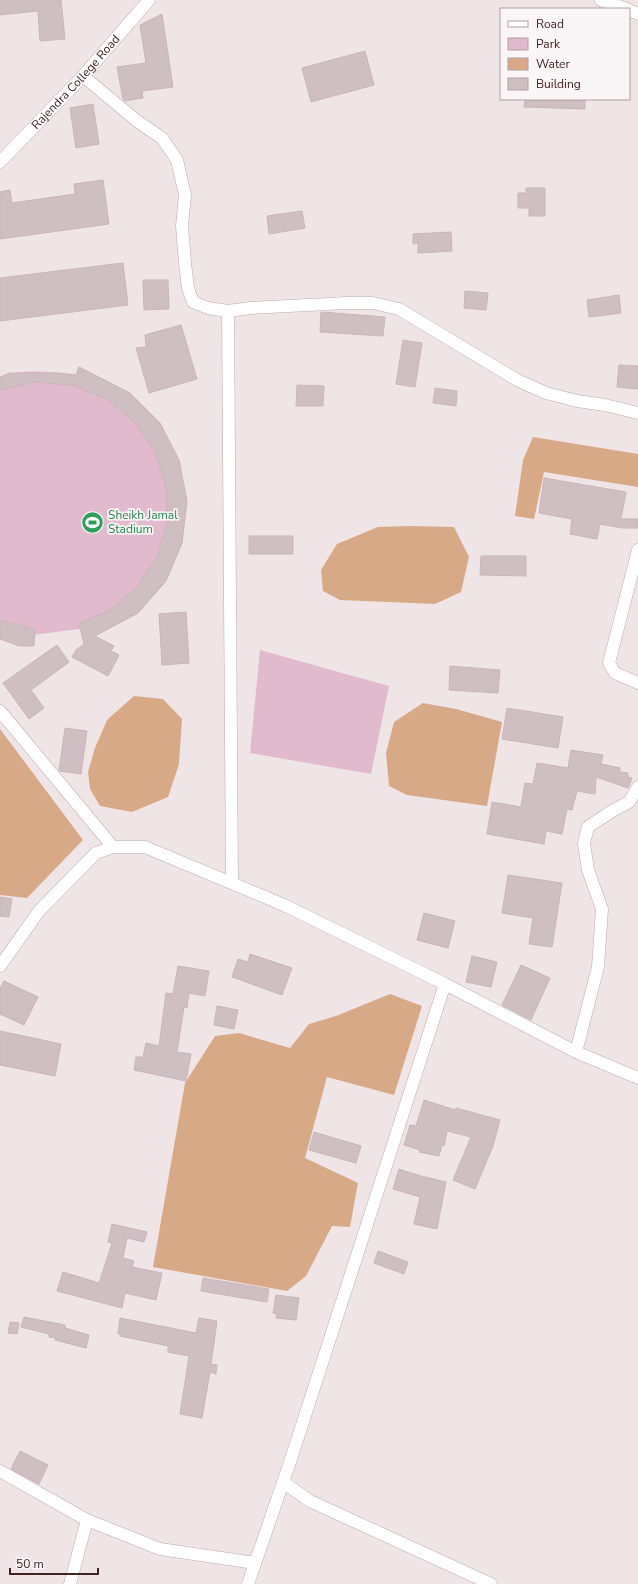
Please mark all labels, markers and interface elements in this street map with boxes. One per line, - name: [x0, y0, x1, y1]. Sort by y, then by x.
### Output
- legend: [500, 8, 630, 100]
- text: Road: [536, 16, 564, 32]
- street label: Rajendra College Road: [28, 31, 123, 133]
- text: Park: [536, 36, 561, 52]
- text: Water: [536, 56, 570, 72]
- text: Building: [536, 76, 581, 92]
- place label: Sheikh Jamal Stadium: [108, 507, 178, 537]
- sports icon: Sheikh Jamal Stadium: [79, 509, 105, 535]
- scale bar: [10, 1550, 98, 1576]
- text: 50 m: [16, 1556, 44, 1572]

